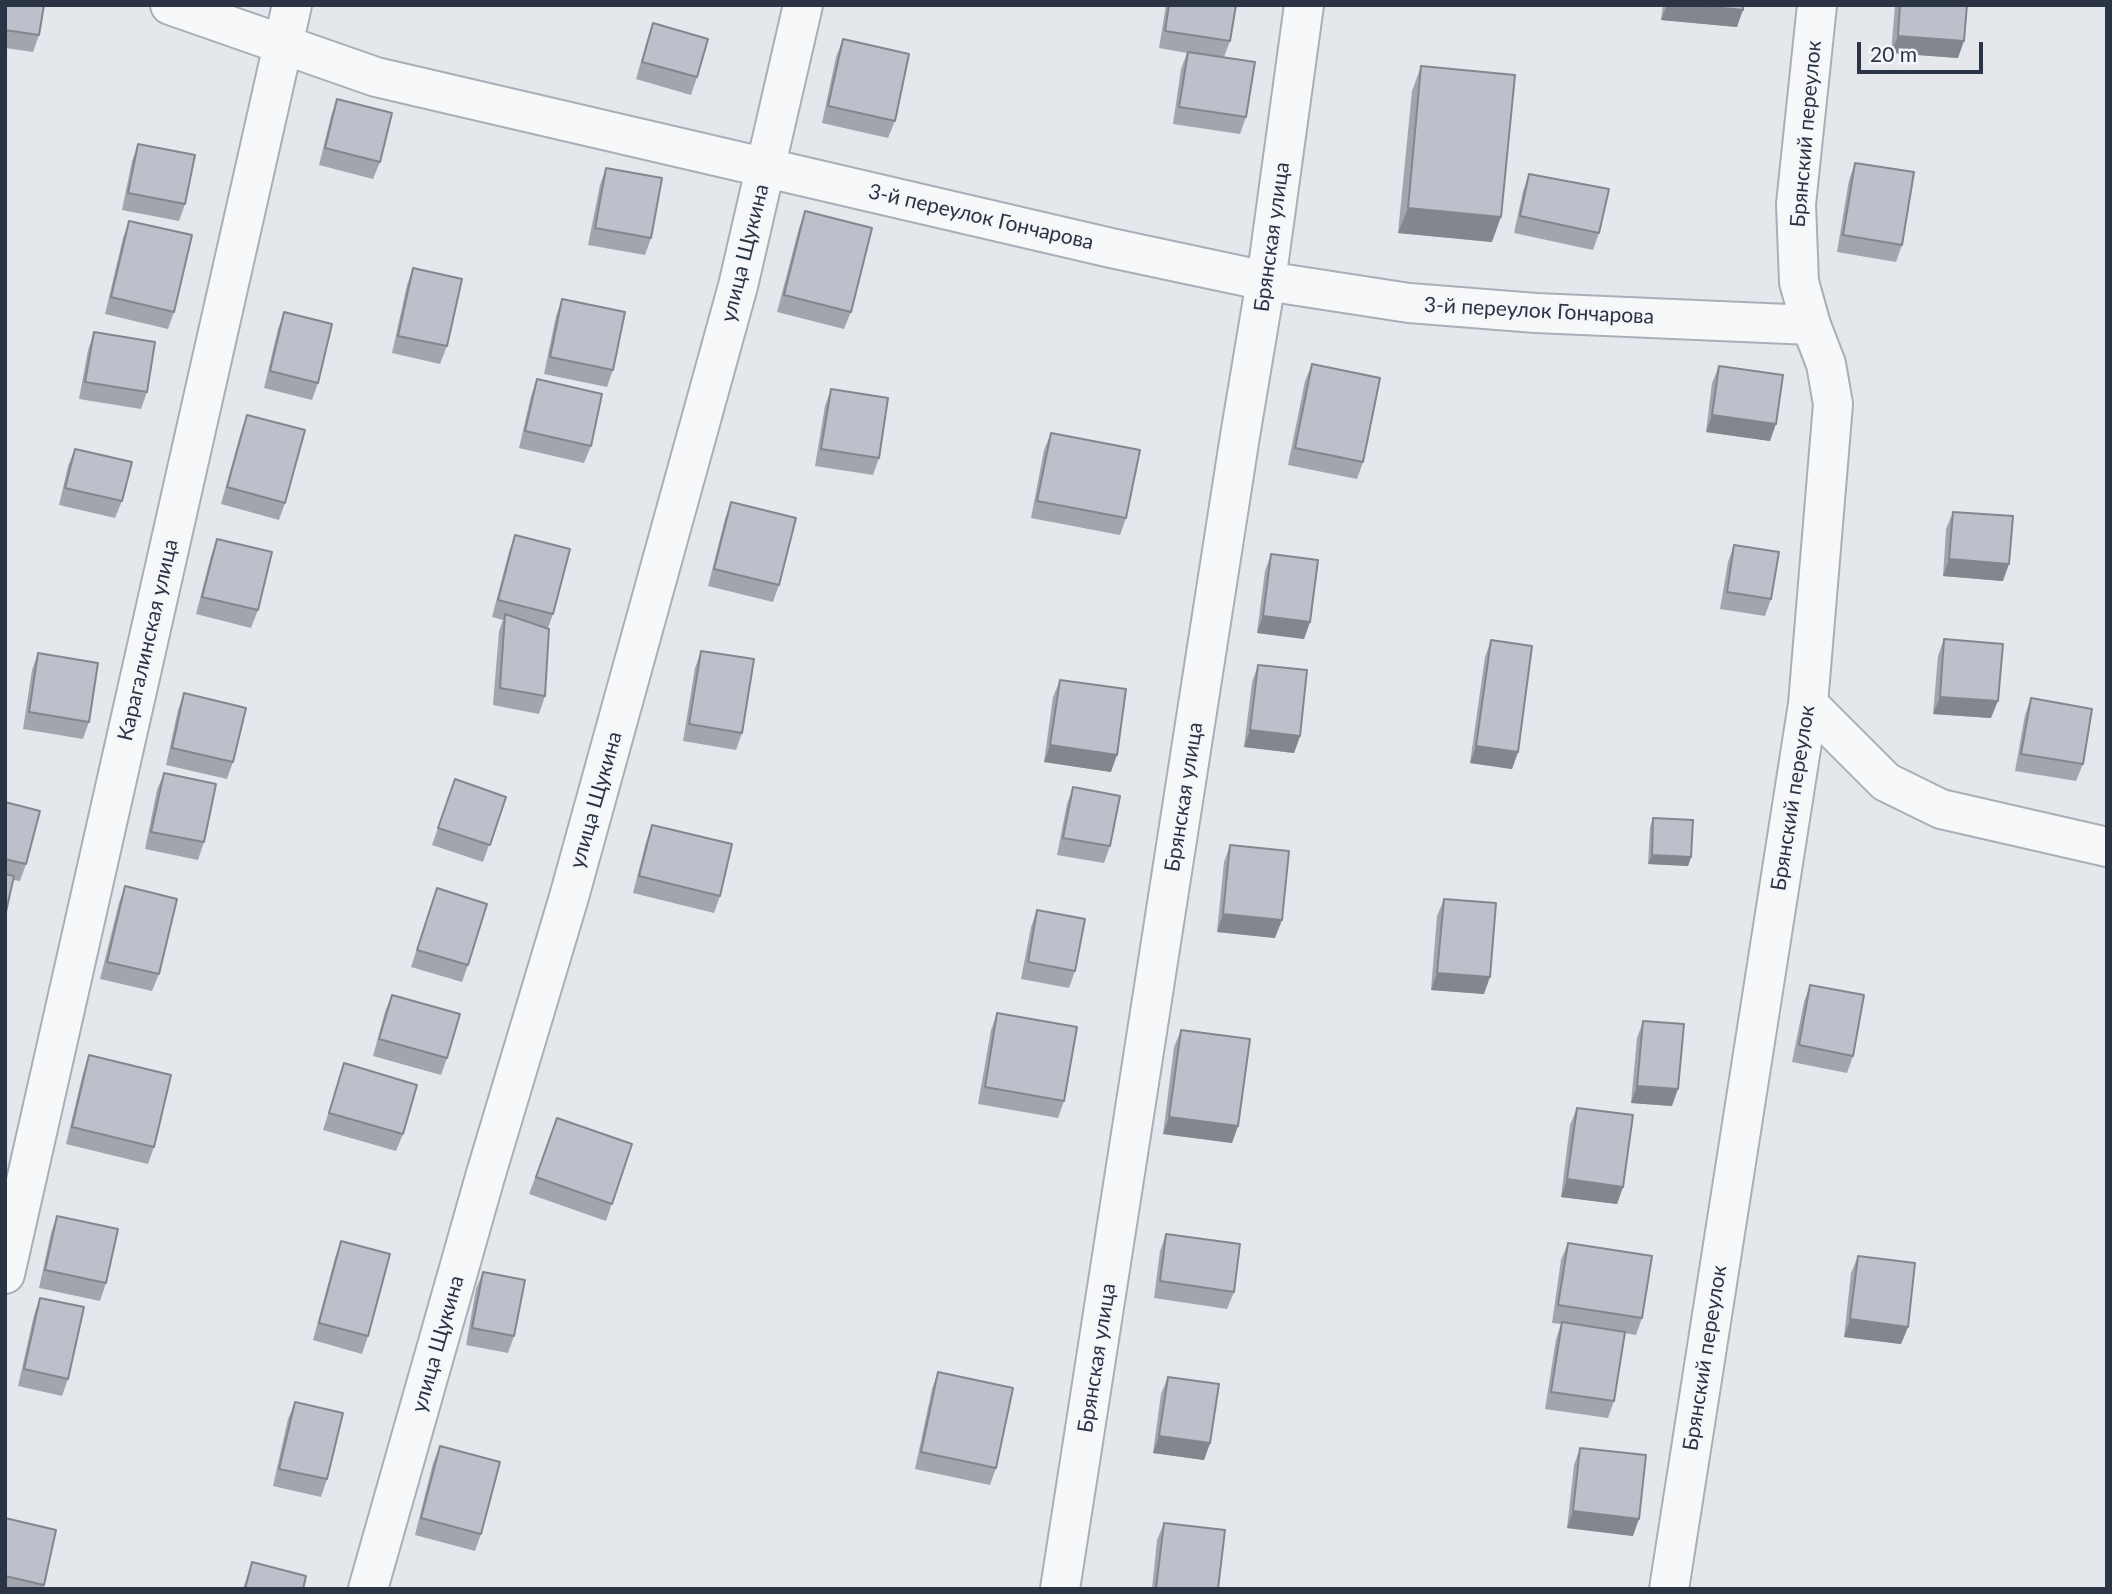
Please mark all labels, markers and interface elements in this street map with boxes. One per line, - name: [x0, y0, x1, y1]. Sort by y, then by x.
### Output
- scale bar: [1860, 28, 1986, 72]
- street label: Брянский переулок: [1785, 39, 1827, 229]
- text: 20 m: [1870, 41, 1917, 66]
- street label: Брянская улица: [1249, 160, 1295, 314]
- street label: 3-й переулок Гончарова: [866, 179, 1096, 255]
- street label: улица Щукина: [716, 181, 774, 325]
- street label: 3-й переулок Гончарова: [1423, 292, 1655, 330]
- street label: Карагалинская улица: [113, 537, 183, 743]
- street label: Брянский переулок: [1766, 703, 1820, 893]
- street label: Брянская улица: [1160, 720, 1208, 874]
- street label: улица Щукина: [564, 729, 628, 871]
- street label: Брянский переулок: [1678, 1263, 1732, 1453]
- street label: улица Щукина: [406, 1273, 470, 1415]
- street label: Брянская улица: [1073, 1281, 1121, 1435]

